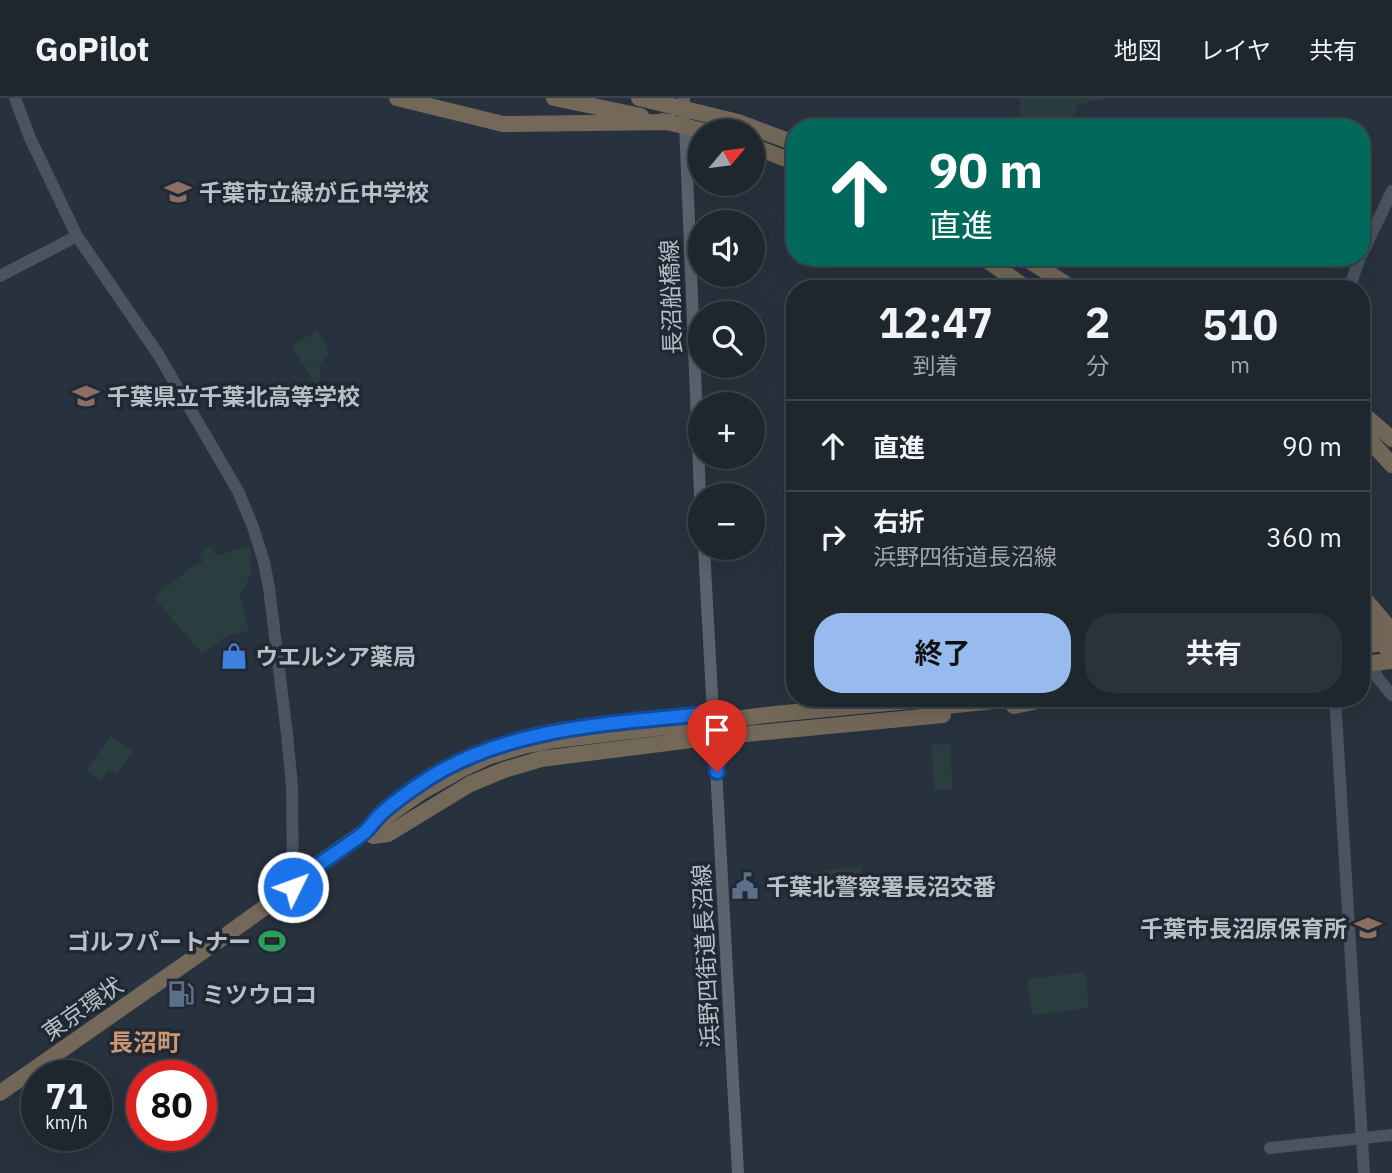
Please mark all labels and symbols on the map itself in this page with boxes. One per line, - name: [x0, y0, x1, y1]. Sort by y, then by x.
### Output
- north arrow: [688, 119, 765, 196]
- school or university icon: 千葉市立緑が丘中学校: [163, 177, 193, 207]
- place label: 千葉市立緑が丘中学校: [199, 177, 429, 207]
- street label: 長沼船橋線: [653, 239, 687, 355]
- school or university icon: 千葉県立千葉北高等学校: [71, 381, 101, 411]
- place label: 千葉県立千葉北高等学校: [107, 381, 360, 411]
- shop icon: ウエルシア薬局: [219, 641, 249, 671]
- place label: ウエルシア薬局: [255, 641, 416, 671]
- pin: [687, 700, 747, 772]
- position arrow: [256, 850, 330, 924]
- street label: 浜野四街道長沼線: [685, 863, 725, 1049]
- public building icon: 千葉北警察署長沼交番: [730, 871, 760, 901]
- place label: 千葉北警察署長沼交番: [766, 871, 996, 901]
- place label: 千葉市長沼原保育所: [1140, 913, 1347, 943]
- school or university icon: 千葉市長沼原保育所: [1353, 913, 1383, 943]
- place label: ゴルフパートナー: [67, 926, 251, 956]
- sports icon: ゴルフパートナー: [257, 926, 287, 956]
- street label: 東京環状: [36, 969, 128, 1047]
- fuel station icon: ミツウロコ: [166, 979, 196, 1009]
- place label: ミツウロコ: [202, 979, 317, 1009]
- district label: 長沼町: [109, 1026, 181, 1058]
- speed limit sign: 80: [126, 1060, 217, 1151]

